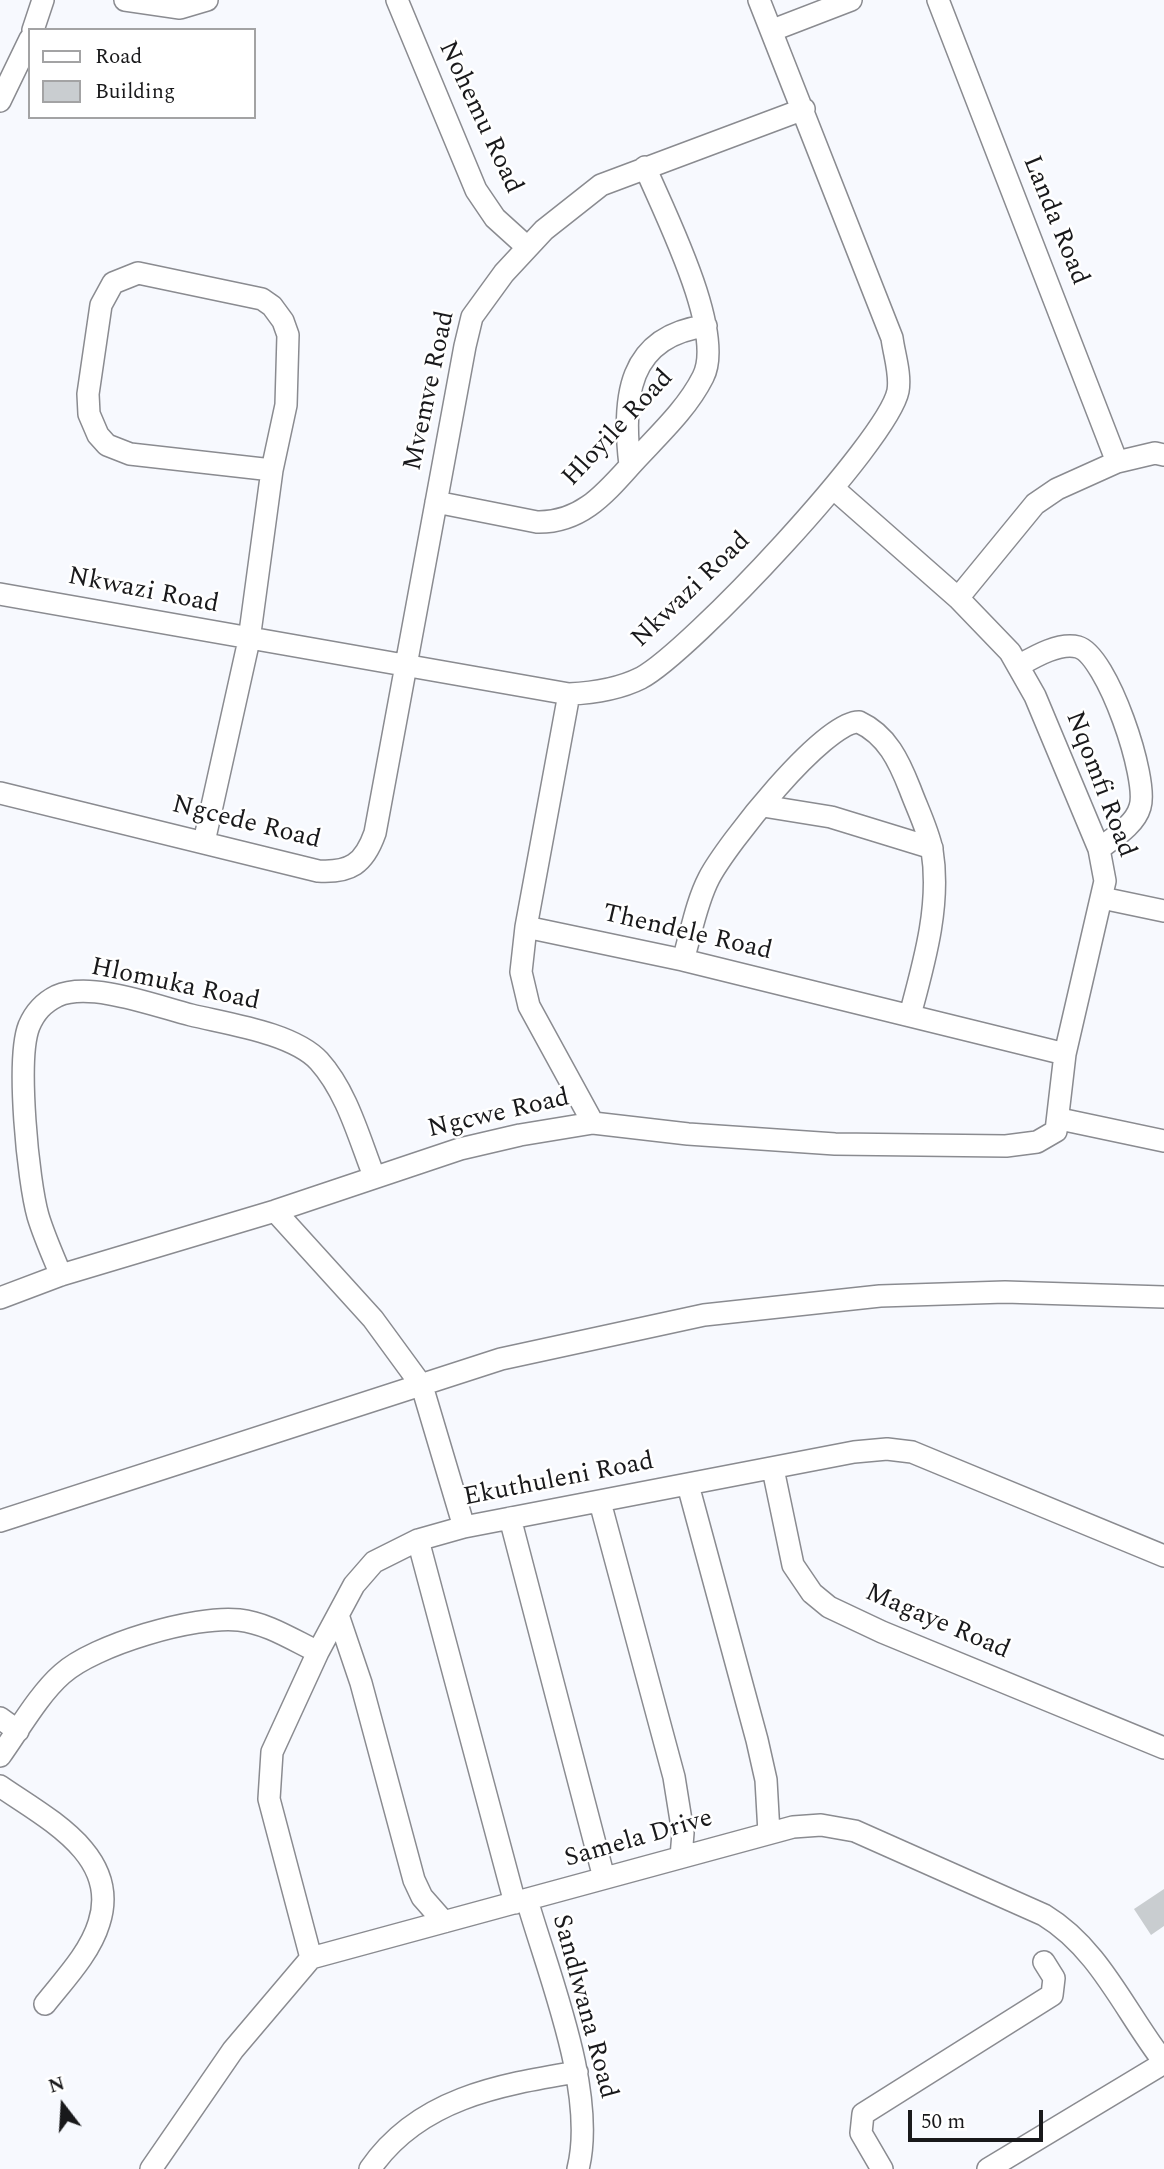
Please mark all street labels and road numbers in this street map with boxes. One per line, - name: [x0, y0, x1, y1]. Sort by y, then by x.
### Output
- street label: Nohemu Road: [430, 37, 528, 199]
- street label: Landa Road: [1014, 152, 1094, 290]
- street label: Mvemve Road: [399, 308, 463, 474]
- street label: Hloyile Road: [557, 364, 681, 494]
- street label: Nkwazi Road: [626, 527, 758, 655]
- street label: Nkwazi Road: [65, 562, 221, 622]
- street label: Nqomfi Road: [1057, 708, 1141, 862]
- street label: Ngcede Road: [168, 790, 324, 858]
- street label: Thendele Road: [599, 899, 775, 969]
- street label: Hlomuka Road: [88, 953, 262, 1019]
- street label: Ngcwe Road: [425, 1084, 573, 1146]
- street label: Ekuthuleni Road: [461, 1447, 657, 1515]
- street label: Magaye Road: [860, 1579, 1014, 1667]
- street label: Samela Drive: [561, 1804, 717, 1876]
- street label: Sandlwana Road: [543, 1911, 623, 2103]

